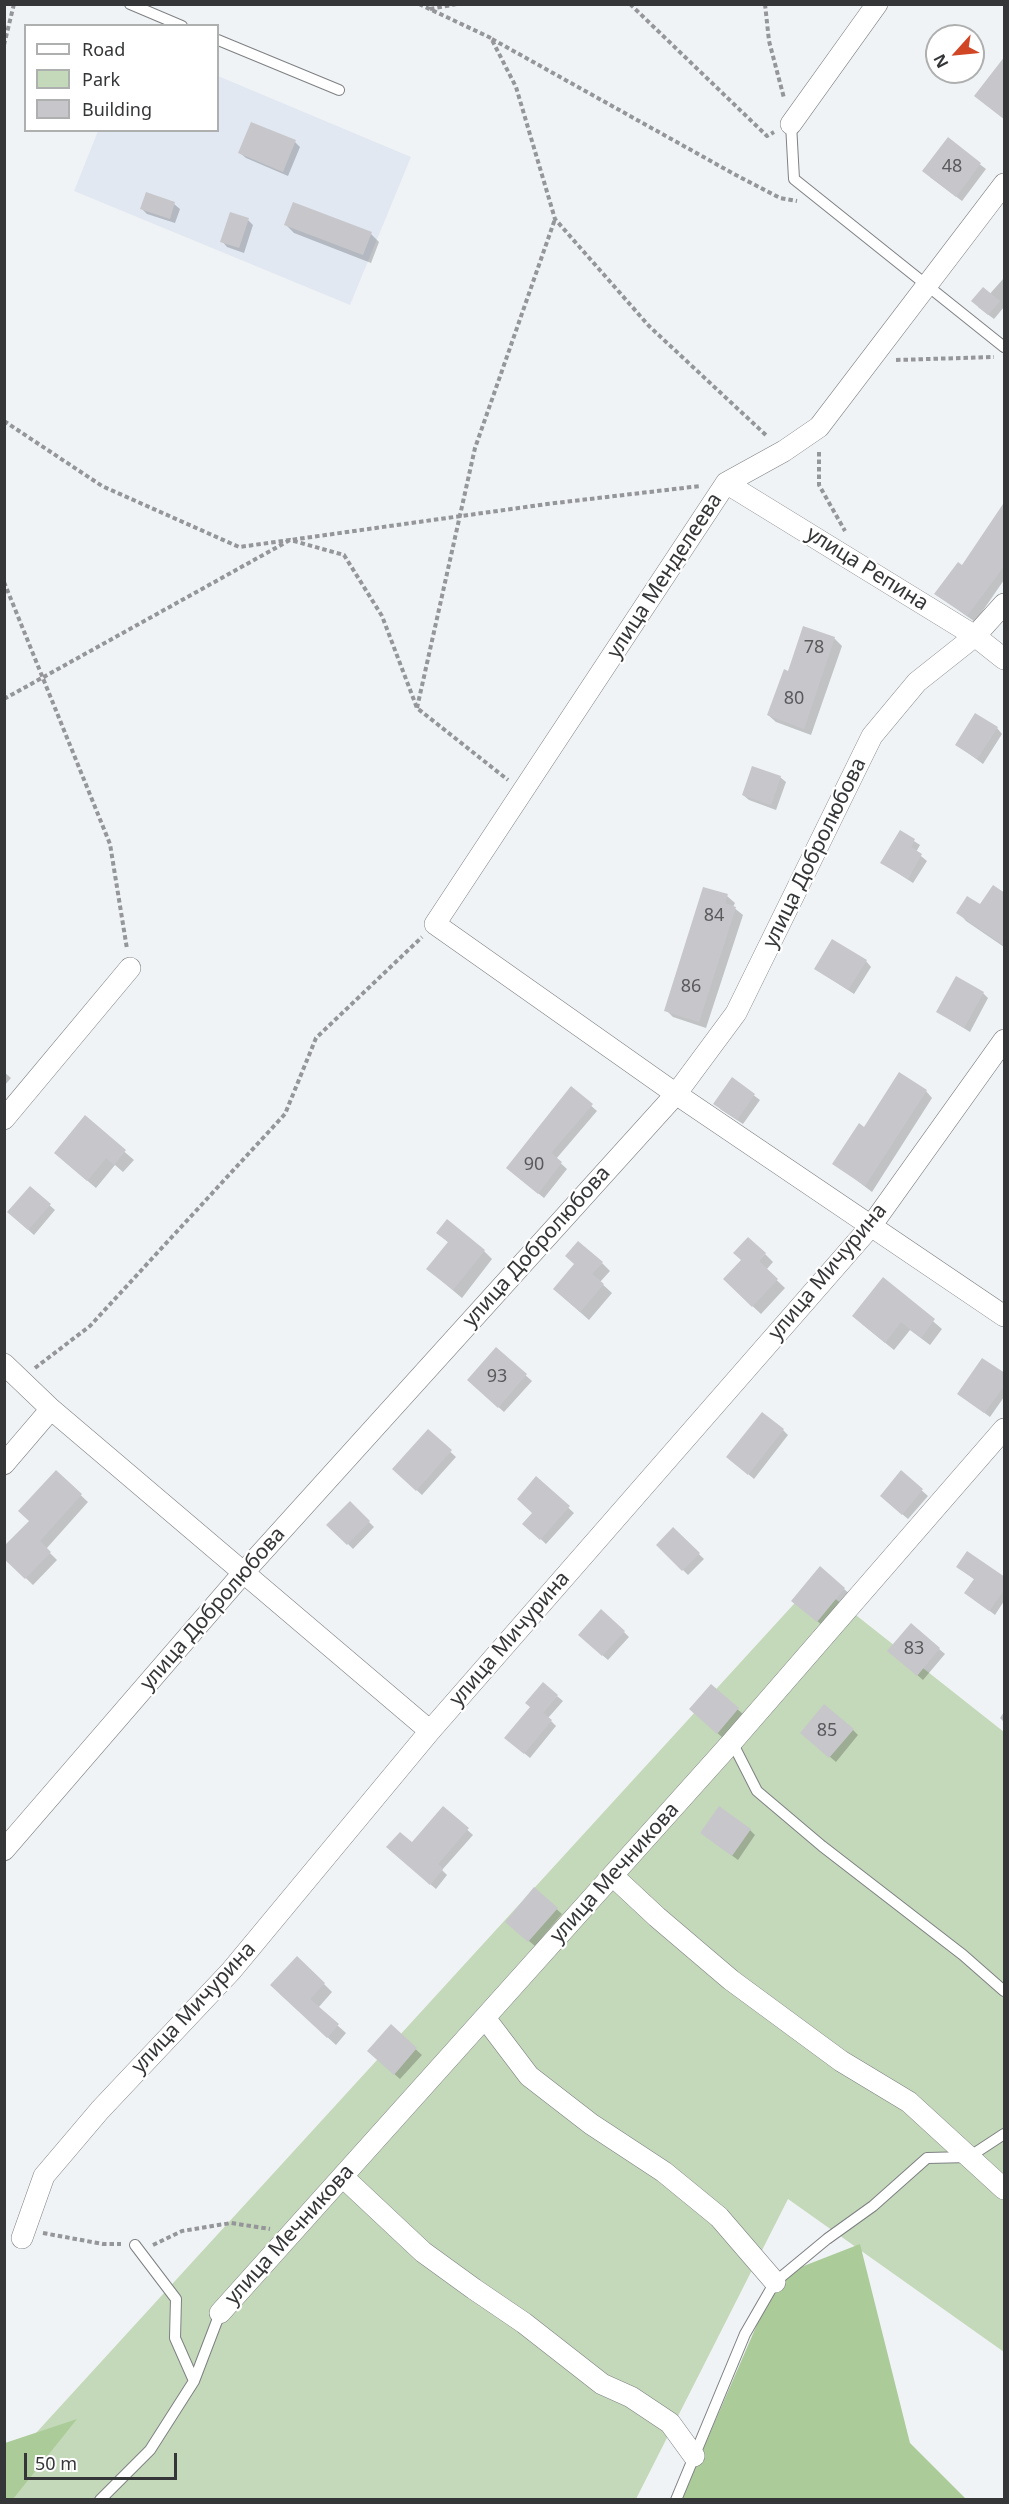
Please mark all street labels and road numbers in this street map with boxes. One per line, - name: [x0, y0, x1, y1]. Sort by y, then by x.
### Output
- street label: улица Менделеева: [602, 489, 728, 663]
- street label: улица Репина: [801, 521, 933, 617]
- street label: улица Добролюбова: [758, 754, 872, 952]
- street label: улица Добролюбова: [458, 1161, 616, 1333]
- street label: улица Мичурина: [764, 1199, 892, 1345]
- street label: улица Добролюбова: [135, 1522, 291, 1696]
- street label: улица Мичурина: [445, 1566, 575, 1712]
- street label: улица Мечникова: [545, 1798, 685, 1948]
- street label: улица Мичурина: [127, 1937, 261, 2079]
- street label: улица Мечникова: [220, 2160, 360, 2310]

